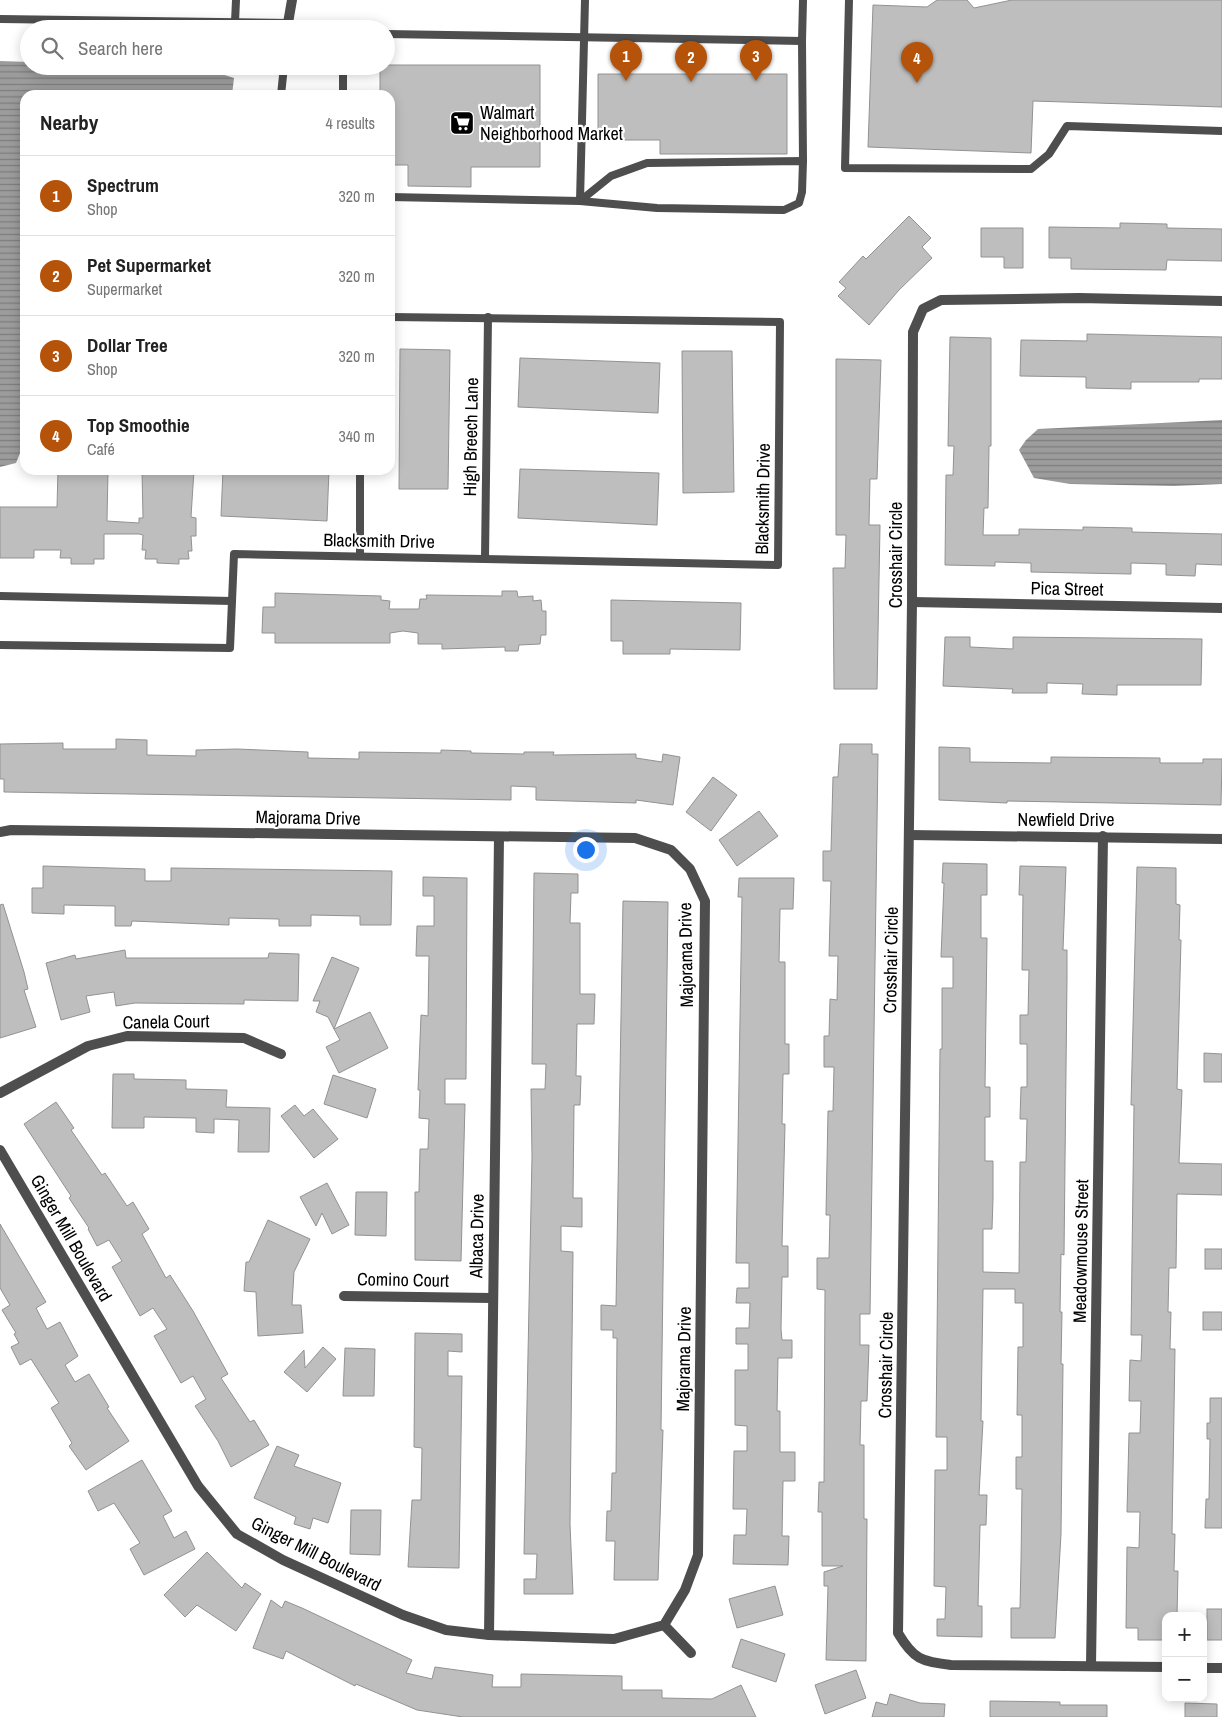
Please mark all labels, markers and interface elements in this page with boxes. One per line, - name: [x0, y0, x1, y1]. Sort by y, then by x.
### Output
- search box: [20, 20, 395, 75]
- icon: search: [38, 34, 66, 62]
- text: Search here: [78, 35, 163, 61]
- pin: 1: [610, 40, 642, 81]
- pin: 3: [740, 40, 772, 81]
- pin: 2: [675, 41, 707, 82]
- pin: 4: [901, 42, 933, 83]
- place label: Walmart Neighborhood Market: [480, 100, 623, 146]
- text: Nearby: [40, 108, 98, 137]
- supermarket icon: Walmart Neighborhood Market: [449, 110, 475, 136]
- text: 4 results: [325, 112, 375, 134]
- text: Spectrum: [87, 172, 159, 198]
- text: 1: [52, 185, 60, 207]
- text: 320 m: [339, 185, 375, 207]
- text: Shop: [87, 198, 118, 220]
- text: Pet Supermarket: [87, 252, 211, 278]
- text: 2: [52, 265, 60, 287]
- text: 320 m: [339, 265, 375, 287]
- text: Supermarket: [87, 278, 162, 300]
- text: Dollar Tree: [87, 332, 168, 358]
- text: 3: [52, 345, 60, 367]
- text: 320 m: [339, 345, 375, 367]
- text: Shop: [87, 358, 118, 380]
- street label: High Breech Lane: [457, 377, 484, 497]
- text: Top Smoothie: [87, 412, 190, 438]
- text: 4: [52, 425, 60, 447]
- text: 340 m: [339, 425, 375, 447]
- text: Café: [87, 438, 115, 460]
- street label: Blacksmith Drive: [749, 443, 776, 555]
- street label: Crosshair Circle: [883, 502, 908, 608]
- street label: Blacksmith Drive: [323, 527, 435, 554]
- street label: Pica Street: [1030, 575, 1104, 602]
- street label: Majorama Drive: [255, 804, 361, 831]
- street label: Newfield Drive: [1018, 807, 1114, 832]
- your location: [573, 837, 599, 863]
- street label: Majorama Drive: [672, 902, 699, 1008]
- street label: Crosshair Circle: [877, 906, 904, 1014]
- street label: Canela Court: [122, 1008, 210, 1035]
- street label: Ginger Mill Boulevard: [25, 1170, 118, 1306]
- street label: Meadowmouse Street: [1067, 1179, 1094, 1323]
- street label: Albaca Drive: [463, 1194, 490, 1279]
- street label: Comino Court: [357, 1266, 449, 1293]
- street label: Majorama Drive: [670, 1306, 697, 1412]
- street label: Crosshair Circle: [872, 1311, 899, 1419]
- street label: Ginger Mill Boulevard: [247, 1510, 385, 1597]
- map controls: [1162, 1612, 1207, 1702]
- button: +: [1162, 1612, 1207, 1657]
- button: −: [1162, 1657, 1207, 1702]

